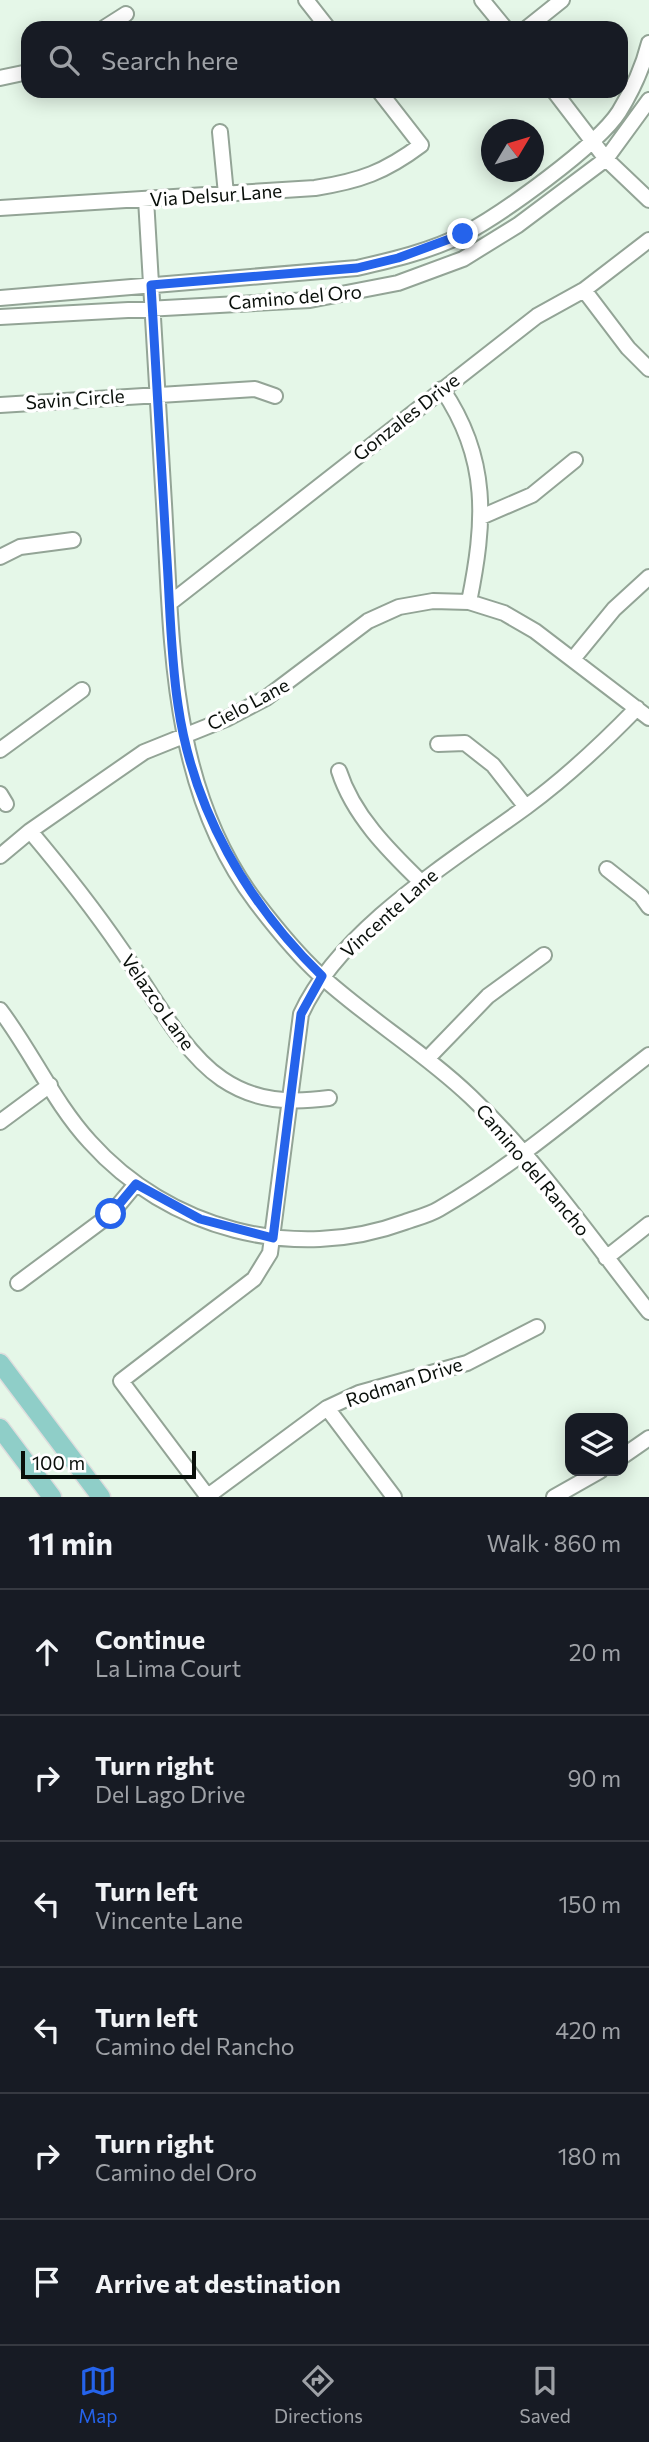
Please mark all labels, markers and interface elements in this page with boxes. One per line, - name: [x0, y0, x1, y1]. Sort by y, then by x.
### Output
- search box: [21, 21, 628, 98]
- icon: search: [45, 41, 83, 79]
- text: Search here: [101, 44, 239, 75]
- north arrow: [481, 119, 544, 182]
- street label: Via Delsur Lane: [149, 178, 283, 211]
- route end: [447, 218, 478, 249]
- street label: Camino del Oro: [227, 279, 363, 314]
- street label: Gonzales Drive: [348, 368, 463, 465]
- street label: Savin Circle: [25, 384, 125, 413]
- street label: Cielo Lane: [203, 672, 293, 735]
- street label: Vincente Lane: [336, 863, 442, 962]
- street label: Velazco Lane: [117, 949, 200, 1054]
- street label: Camino del Rancho: [472, 1099, 595, 1240]
- route start: [95, 1198, 126, 1229]
- street label: Rodman Drive: [343, 1352, 465, 1411]
- map controls: [565, 1413, 628, 1476]
- button: layers: [565, 1413, 628, 1476]
- scale bar: [21, 1448, 196, 1480]
- text: 100 m: [32, 1451, 85, 1474]
- text: 11 min: [28, 1524, 113, 1561]
- text: Walk · 860 m: [487, 1529, 621, 1557]
- text: Continue: [95, 1623, 205, 1654]
- icon: ahead: [28, 1633, 66, 1671]
- text: 20 m: [569, 1638, 621, 1666]
- text: La Lima Court: [95, 1654, 241, 1682]
- text: Turn right: [95, 1749, 214, 1780]
- icon: right: [28, 1759, 66, 1797]
- text: 90 m: [568, 1764, 621, 1792]
- text: Del Lago Drive: [95, 1780, 245, 1808]
- text: Turn left: [95, 1875, 198, 1906]
- icon: left: [28, 1885, 66, 1923]
- text: 150 m: [558, 1890, 621, 1918]
- text: Vincente Lane: [95, 1906, 243, 1934]
- text: Turn left: [95, 2001, 198, 2032]
- icon: left: [28, 2011, 66, 2049]
- text: 420 m: [555, 2016, 621, 2044]
- text: Camino del Rancho: [95, 2032, 295, 2060]
- text: Turn right: [95, 2127, 214, 2158]
- icon: right: [28, 2137, 66, 2175]
- text: 180 m: [558, 2142, 621, 2170]
- text: Camino del Oro: [95, 2158, 257, 2186]
- icon: arrive: [28, 2263, 66, 2301]
- text: Arrive at destination: [95, 2267, 341, 2298]
- tab: Map: [78, 2362, 117, 2427]
- tab: Directions: [274, 2362, 363, 2427]
- tab: Saved: [519, 2362, 571, 2427]

